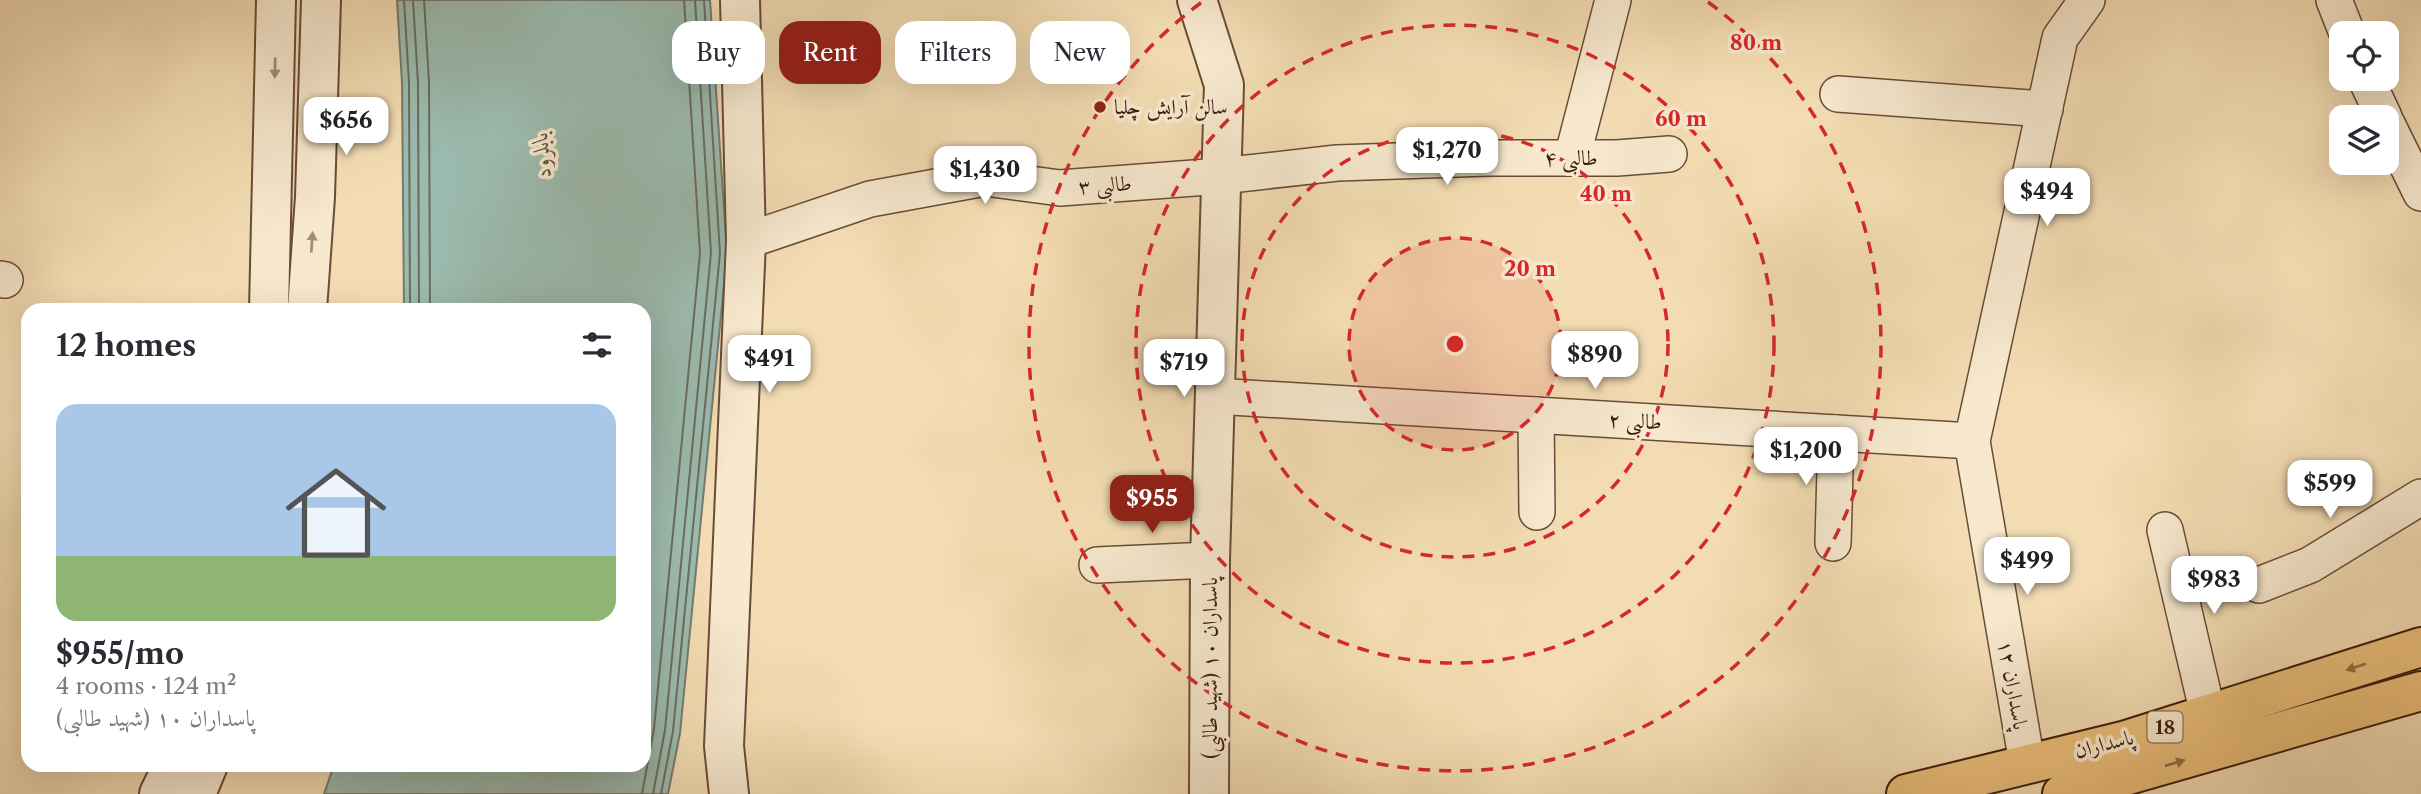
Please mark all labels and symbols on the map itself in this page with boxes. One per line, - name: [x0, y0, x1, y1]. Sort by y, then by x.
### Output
- text: 80 m: [1730, 30, 1782, 55]
- one-way arrow: [269, 57, 280, 79]
- place label: سالن آرایش چلیا: [1114, 94, 1228, 121]
- pin: $656: [305, 97, 387, 157]
- marker: سالن آرایش چلیا: [1092, 99, 1108, 115]
- text: 60 m: [1655, 106, 1707, 131]
- pin: $1,270: [1390, 128, 1504, 187]
- water label: بابلرود: [525, 130, 558, 179]
- street label: طالبی ۴: [1544, 145, 1598, 175]
- pin: $1,430: [928, 146, 1042, 206]
- pin: $494: [2006, 168, 2088, 228]
- street label: طالبی ۳: [1077, 170, 1133, 204]
- text: 40 m: [1580, 181, 1632, 206]
- one-way arrow: [306, 230, 317, 252]
- text: 20 m: [1504, 256, 1556, 281]
- centre of rings: [1443, 332, 1467, 356]
- pin: $890: [1554, 332, 1636, 391]
- pin: $491: [728, 336, 810, 395]
- pin: $719: [1143, 340, 1225, 399]
- street label: طالبی ۲: [1607, 407, 1662, 439]
- pin: $1,200: [1749, 428, 1863, 487]
- pin: $599: [2289, 461, 2371, 520]
- pin: $955: [1111, 476, 1193, 535]
- pin: $499: [1986, 538, 2068, 597]
- pin: $983: [2173, 556, 2255, 616]
- street label: پاسداران ۱۰ (شهید طالبی): [1197, 576, 1227, 759]
- street label: پاسداران ۱۲: [1990, 638, 2034, 733]
- one-way arrow: [2345, 663, 2366, 673]
- road number: 18: [2148, 712, 2182, 742]
- street label: پاسداران: [2072, 724, 2138, 766]
- one-way arrow: [2164, 757, 2185, 767]

